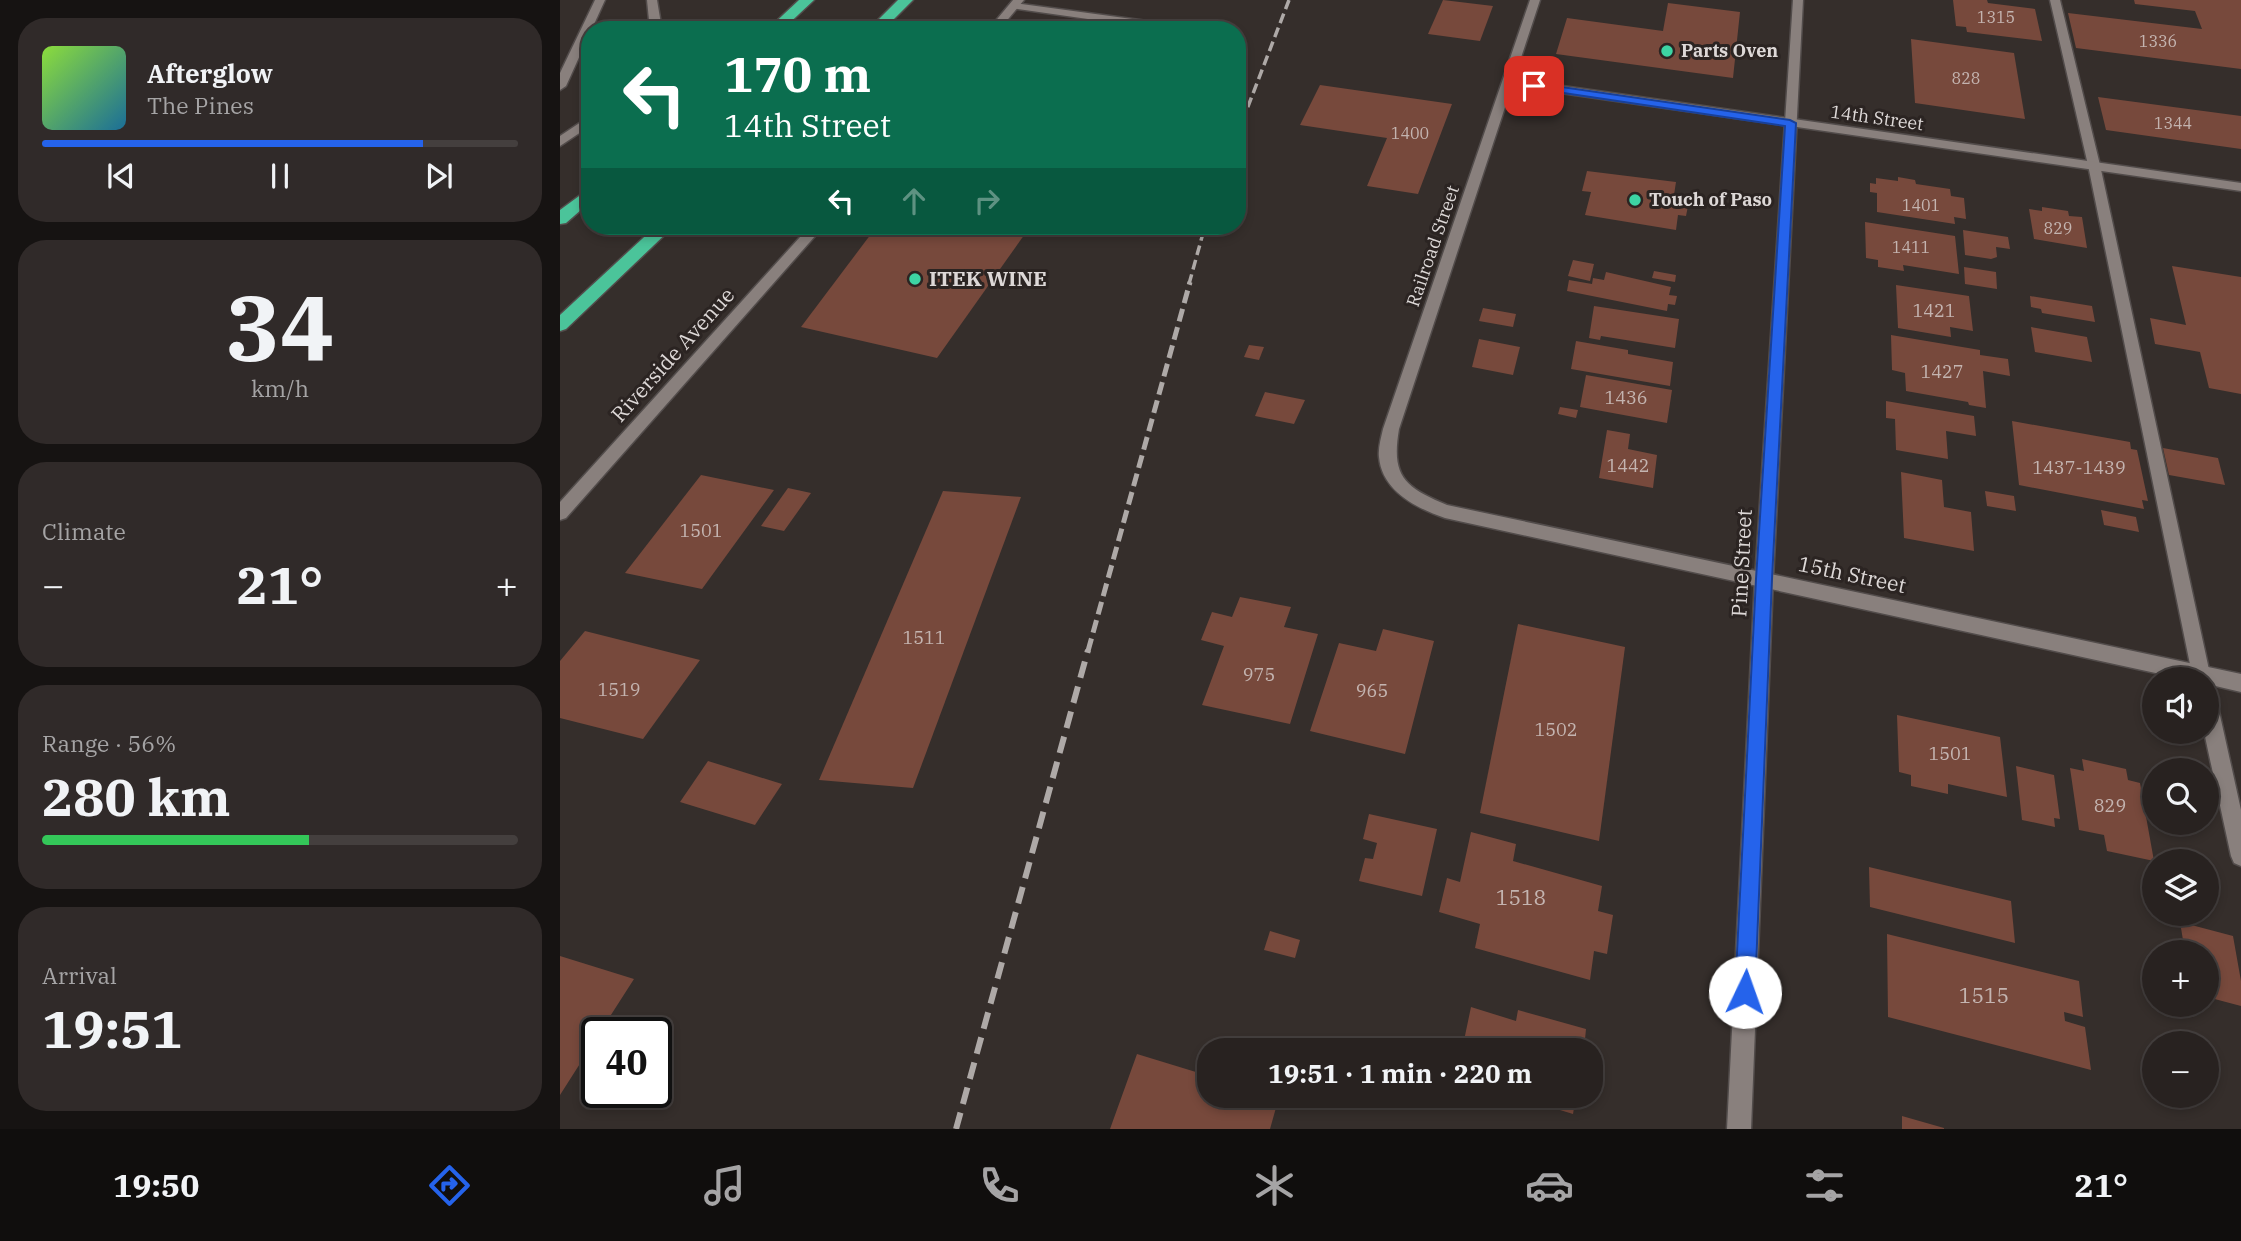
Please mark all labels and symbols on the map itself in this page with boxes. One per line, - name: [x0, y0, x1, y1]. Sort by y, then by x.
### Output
- house number: 1315: [1977, 7, 2015, 27]
- house number: 1336: [2139, 31, 2177, 51]
- place label: Parts Oven: [1681, 39, 1778, 62]
- marker: Parts Oven: [1659, 43, 1675, 59]
- pin: [1504, 56, 1564, 116]
- house number: 828: [1952, 68, 1980, 88]
- street label: 14th Street: [1829, 100, 1925, 135]
- house number: 1344: [2154, 113, 2192, 133]
- house number: 1400: [1391, 123, 1429, 143]
- street label: Railroad Street: [1401, 182, 1464, 310]
- place label: Touch of Paso: [1649, 188, 1772, 211]
- marker: Touch of Paso: [1627, 192, 1643, 208]
- house number: 1401: [1902, 195, 1940, 215]
- house number: 829: [2044, 218, 2072, 238]
- house number: 1411: [1892, 237, 1930, 257]
- place label: ITEK WINE: [929, 264, 1047, 292]
- marker: ITEK WINE: [907, 271, 923, 287]
- street label: Riverside Avenue: [604, 281, 740, 428]
- house number: 1421: [1912, 299, 1956, 322]
- house number: 1427: [1920, 360, 1964, 383]
- house number: 1436: [1604, 386, 1648, 409]
- house number: 1442: [1606, 454, 1650, 477]
- house number: 1437-1439: [2032, 456, 2126, 479]
- street label: Pine Street: [1724, 508, 1758, 618]
- house number: 1501: [679, 519, 723, 542]
- street label: 15th Street: [1796, 549, 1909, 599]
- house number: 1511: [902, 626, 946, 649]
- house number: 975: [1243, 663, 1275, 686]
- house number: 1519: [597, 678, 641, 701]
- house number: 965: [1356, 679, 1388, 702]
- house number: 1502: [1534, 718, 1578, 741]
- house number: 1501: [1928, 742, 1972, 765]
- house number: 829: [2094, 794, 2126, 817]
- house number: 1518: [1496, 883, 1546, 911]
- position arrow: [1708, 955, 1782, 1029]
- house number: 1515: [1959, 981, 2009, 1009]
- speed limit sign: 40: [581, 1017, 672, 1108]

